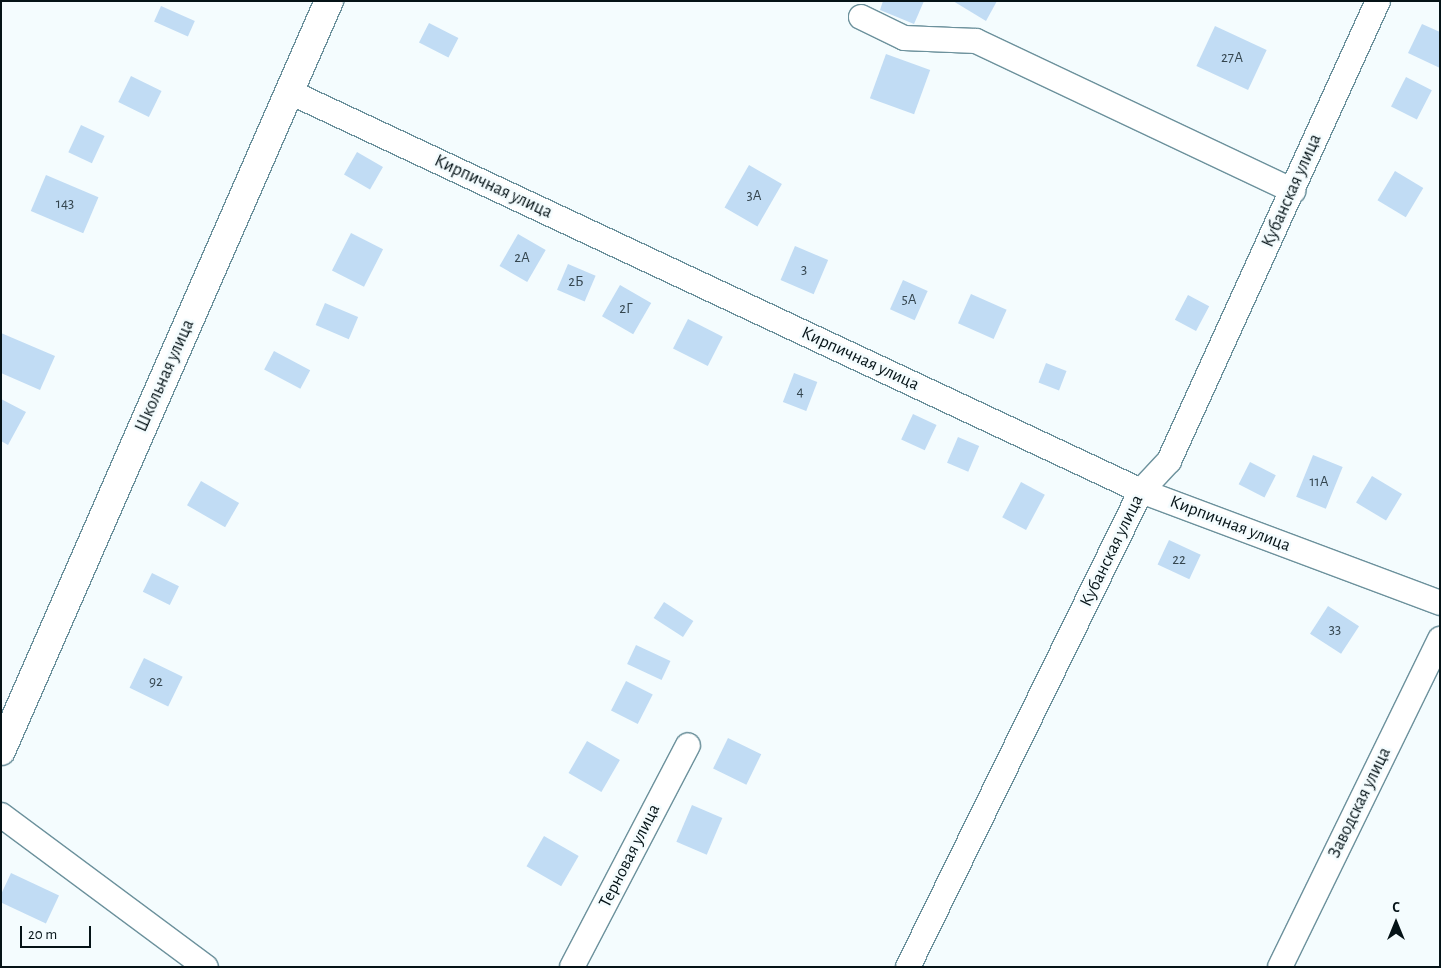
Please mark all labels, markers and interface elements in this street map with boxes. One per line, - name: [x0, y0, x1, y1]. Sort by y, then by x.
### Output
- house number: 27А: [1221, 49, 1243, 67]
- street label: Кубанская улица: [1257, 131, 1327, 251]
- street label: Кирпичная улица: [431, 150, 555, 224]
- house number: 3А: [747, 187, 761, 205]
- house number: 143: [56, 195, 74, 213]
- house number: 2А: [514, 249, 530, 267]
- house number: 3: [801, 261, 807, 279]
- house number: 2Б: [568, 273, 584, 291]
- house number: 5А: [901, 291, 917, 309]
- house number: 2Г: [619, 300, 633, 318]
- street label: Школьная улица: [131, 316, 199, 436]
- street label: Кирпичная улица: [798, 322, 922, 396]
- house number: 4: [796, 383, 804, 401]
- house number: 11А: [1309, 473, 1329, 491]
- street label: Кирпичная улица: [1167, 491, 1293, 557]
- street label: Кубанская улица: [1076, 492, 1148, 610]
- house number: 22: [1172, 551, 1186, 569]
- house number: 33: [1329, 621, 1341, 639]
- house number: 92: [149, 673, 163, 691]
- street label: Заводская улица: [1324, 744, 1396, 862]
- street label: Терновая улица: [595, 801, 665, 911]
- north arrow: [1371, 898, 1421, 948]
- text: С: [1392, 901, 1400, 915]
- scale bar: [22, 916, 94, 948]
- text: 20 m: [28, 927, 57, 942]

